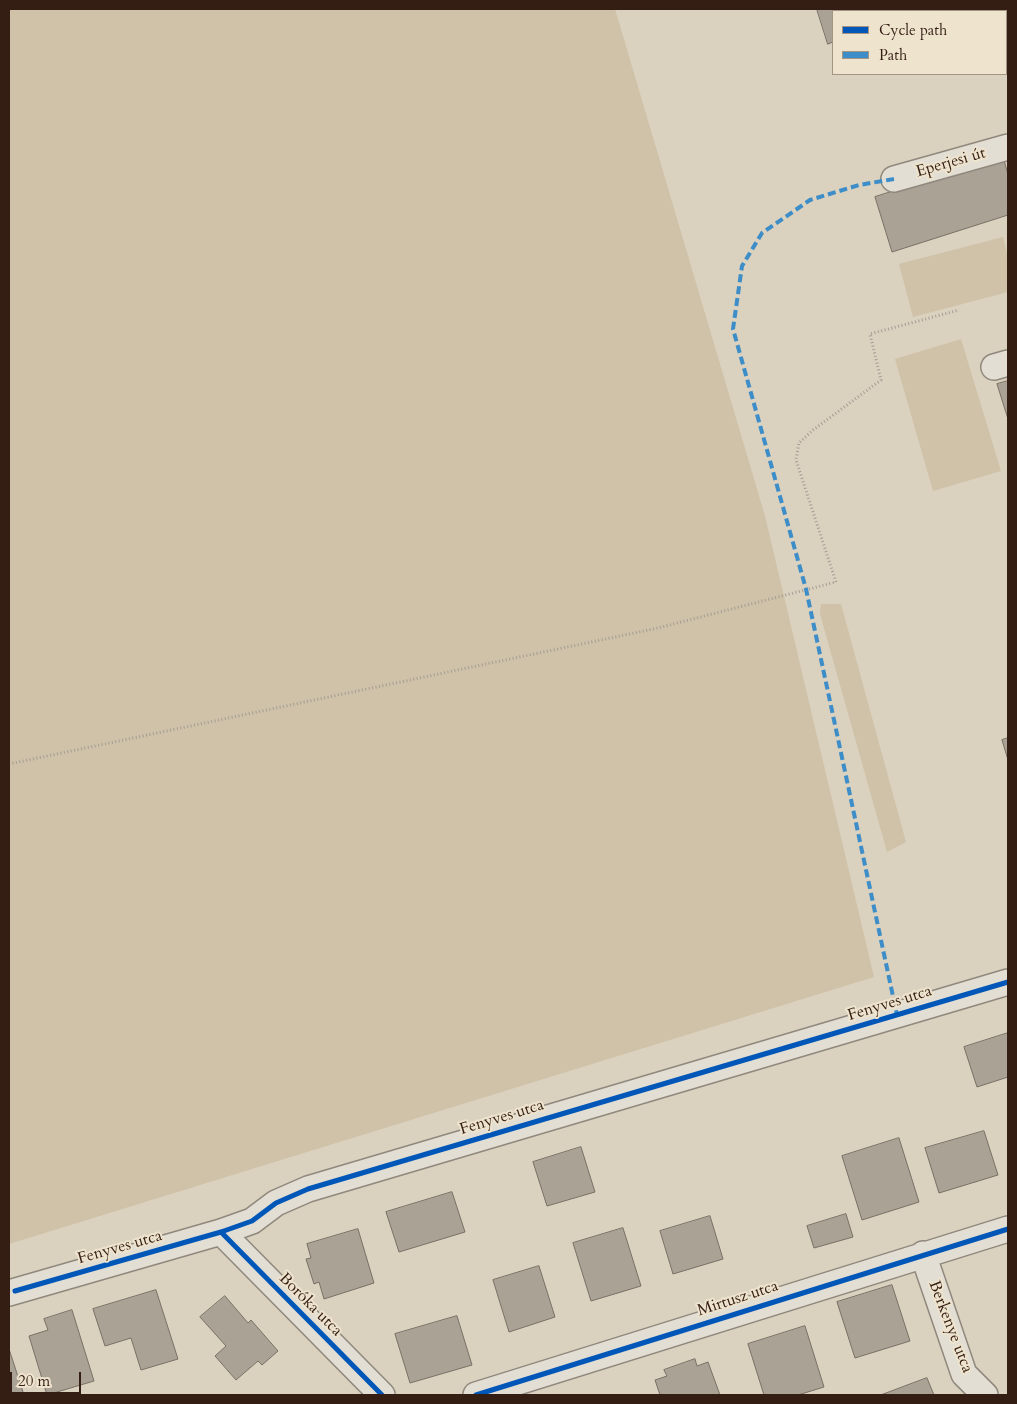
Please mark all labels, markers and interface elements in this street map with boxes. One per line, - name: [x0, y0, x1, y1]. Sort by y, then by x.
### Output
- legend: [832, 10, 1007, 75]
- text: Cycle path: [879, 20, 947, 40]
- text: Path: [879, 45, 907, 65]
- street label: Eperjesi út: [914, 144, 988, 182]
- street label: Fenyves utca: [846, 982, 934, 1026]
- street label: Fenyves utca: [458, 1096, 546, 1140]
- street label: Fenyves utca: [76, 1227, 164, 1269]
- street label: Boróka utca: [274, 1269, 346, 1341]
- street label: Mirtusz utca: [695, 1277, 781, 1321]
- street label: Berkenye utca: [924, 1278, 976, 1376]
- scale bar: [12, 1362, 84, 1394]
- text: 20 m: [18, 1371, 50, 1391]

